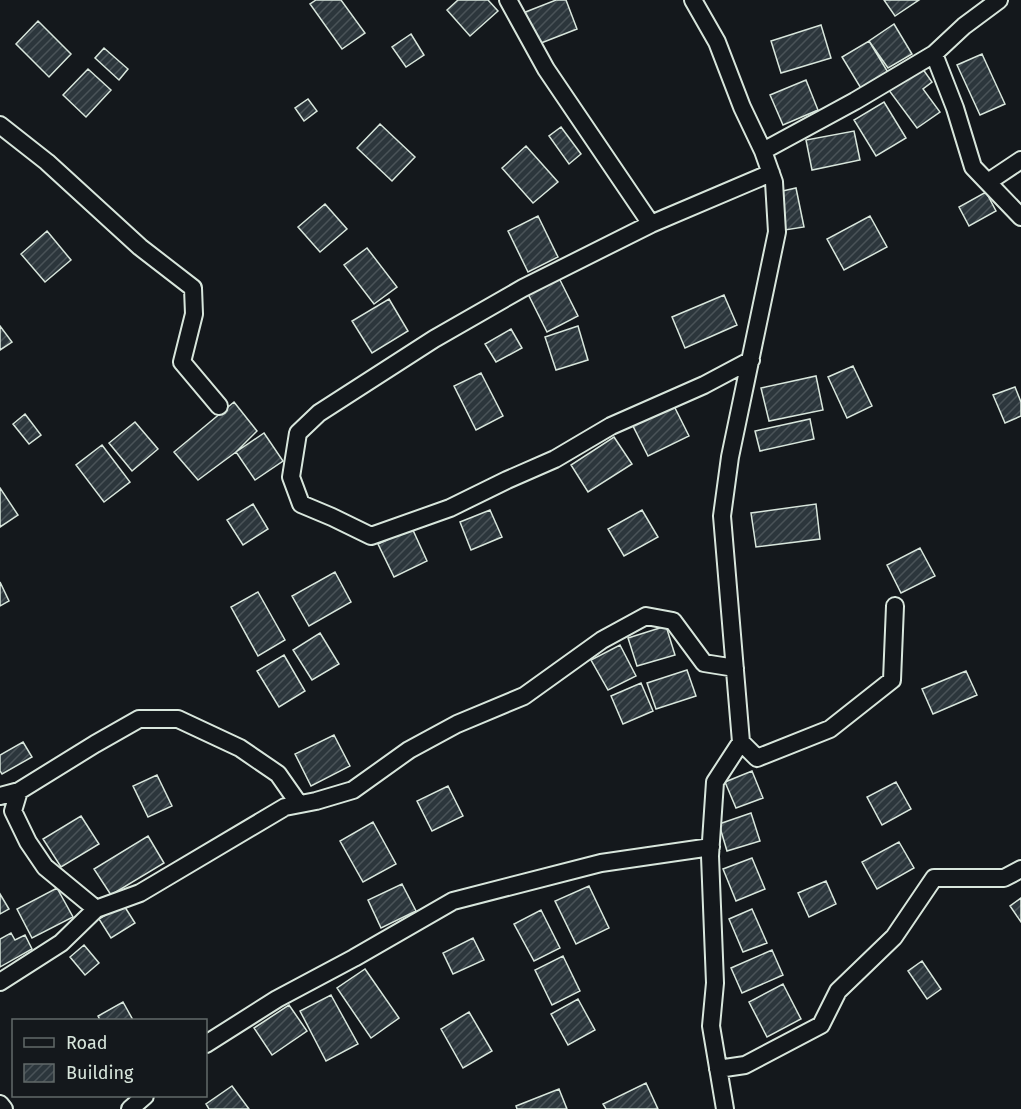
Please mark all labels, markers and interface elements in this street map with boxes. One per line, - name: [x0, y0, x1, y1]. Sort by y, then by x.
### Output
- legend: [12, 1019, 207, 1097]
- text: Road: [66, 1032, 108, 1054]
- text: Building: [66, 1062, 134, 1084]

